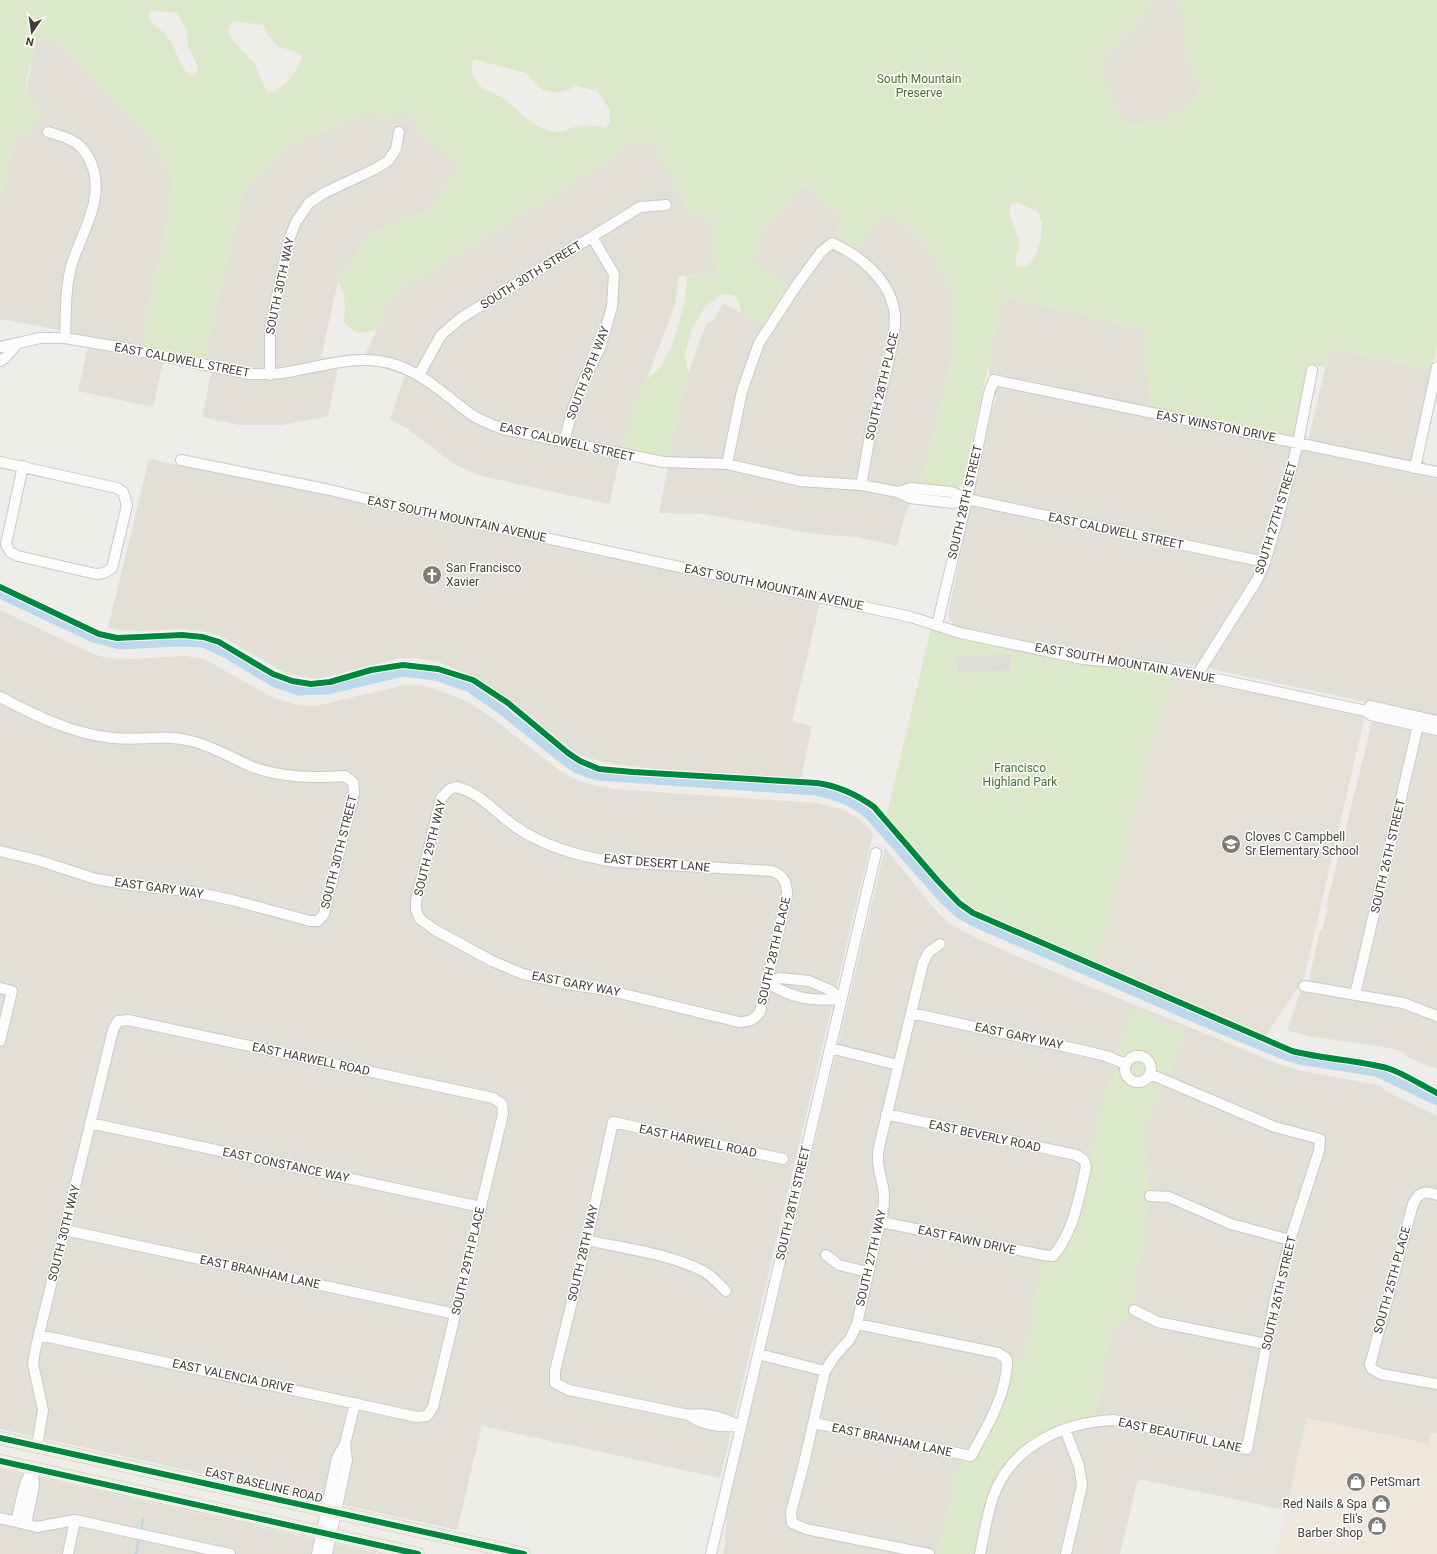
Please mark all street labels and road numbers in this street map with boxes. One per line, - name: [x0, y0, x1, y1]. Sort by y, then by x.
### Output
- street label: SOUTH 30TH WAY: [263, 235, 297, 336]
- street label: SOUTH 30TH STREET: [478, 238, 584, 312]
- street label: SOUTH 29TH WAY: [564, 324, 613, 422]
- street label: SOUTH 28TH PLACE: [863, 330, 901, 441]
- street label: EAST CALDWELL STREET: [113, 340, 251, 380]
- street label: EAST WINSTON DRIVE: [1155, 408, 1277, 444]
- street label: EAST CALDWELL STREET: [498, 420, 636, 464]
- street label: SOUTH 28TH STREET: [945, 444, 985, 560]
- street label: SOUTH 27TH STREET: [1252, 460, 1300, 576]
- street label: EAST SOUTH MOUNTAIN AVENUE: [366, 493, 548, 545]
- street label: EAST CALDWELL STREET: [1047, 510, 1185, 552]
- street label: EAST SOUTH MOUNTAIN AVENUE: [683, 561, 865, 613]
- street label: EAST SOUTH MOUNTAIN AVENUE: [1034, 640, 1216, 686]
- street label: SOUTH 30TH STREET: [318, 794, 360, 910]
- street label: SOUTH 29TH WAY: [411, 798, 449, 898]
- street label: SOUTH 26TH STREET: [1368, 798, 1408, 914]
- street label: EAST DESERT LANE: [603, 851, 711, 875]
- street label: EAST GARY WAY: [114, 875, 205, 901]
- street label: SOUTH 28TH PLACE: [755, 895, 793, 1006]
- street label: EAST GARY WAY: [531, 969, 622, 1000]
- street label: EAST GARY WAY: [974, 1020, 1065, 1052]
- street label: EAST HARWELL ROAD: [251, 1040, 371, 1078]
- street label: EAST BEVERLY ROAD: [928, 1117, 1042, 1155]
- street label: EAST HARWELL ROAD: [638, 1122, 758, 1160]
- street label: EAST CONSTANCE WAY: [221, 1145, 351, 1185]
- street label: SOUTH 28TH STREET: [773, 1145, 813, 1261]
- street label: SOUTH 30TH WAY: [45, 1183, 83, 1283]
- street label: SOUTH 28TH WAY: [565, 1202, 601, 1303]
- street label: SOUTH 29TH PLACE: [449, 1205, 487, 1316]
- street label: SOUTH 27TH WAY: [853, 1207, 889, 1308]
- street label: EAST FAWN DRIVE: [917, 1223, 1017, 1257]
- street label: SOUTH 25TH PLACE: [1371, 1225, 1413, 1335]
- street label: SOUTH 26TH STREET: [1259, 1235, 1299, 1351]
- street label: EAST BRANHAM LANE: [199, 1252, 322, 1292]
- street label: EAST VALENCIA DRIVE: [171, 1356, 295, 1396]
- street label: EAST BEAUTIFUL LANE: [1117, 1415, 1243, 1455]
- street label: EAST BRANHAM LANE: [831, 1420, 954, 1460]
- street label: EAST BASELINE ROAD: [204, 1465, 324, 1505]

